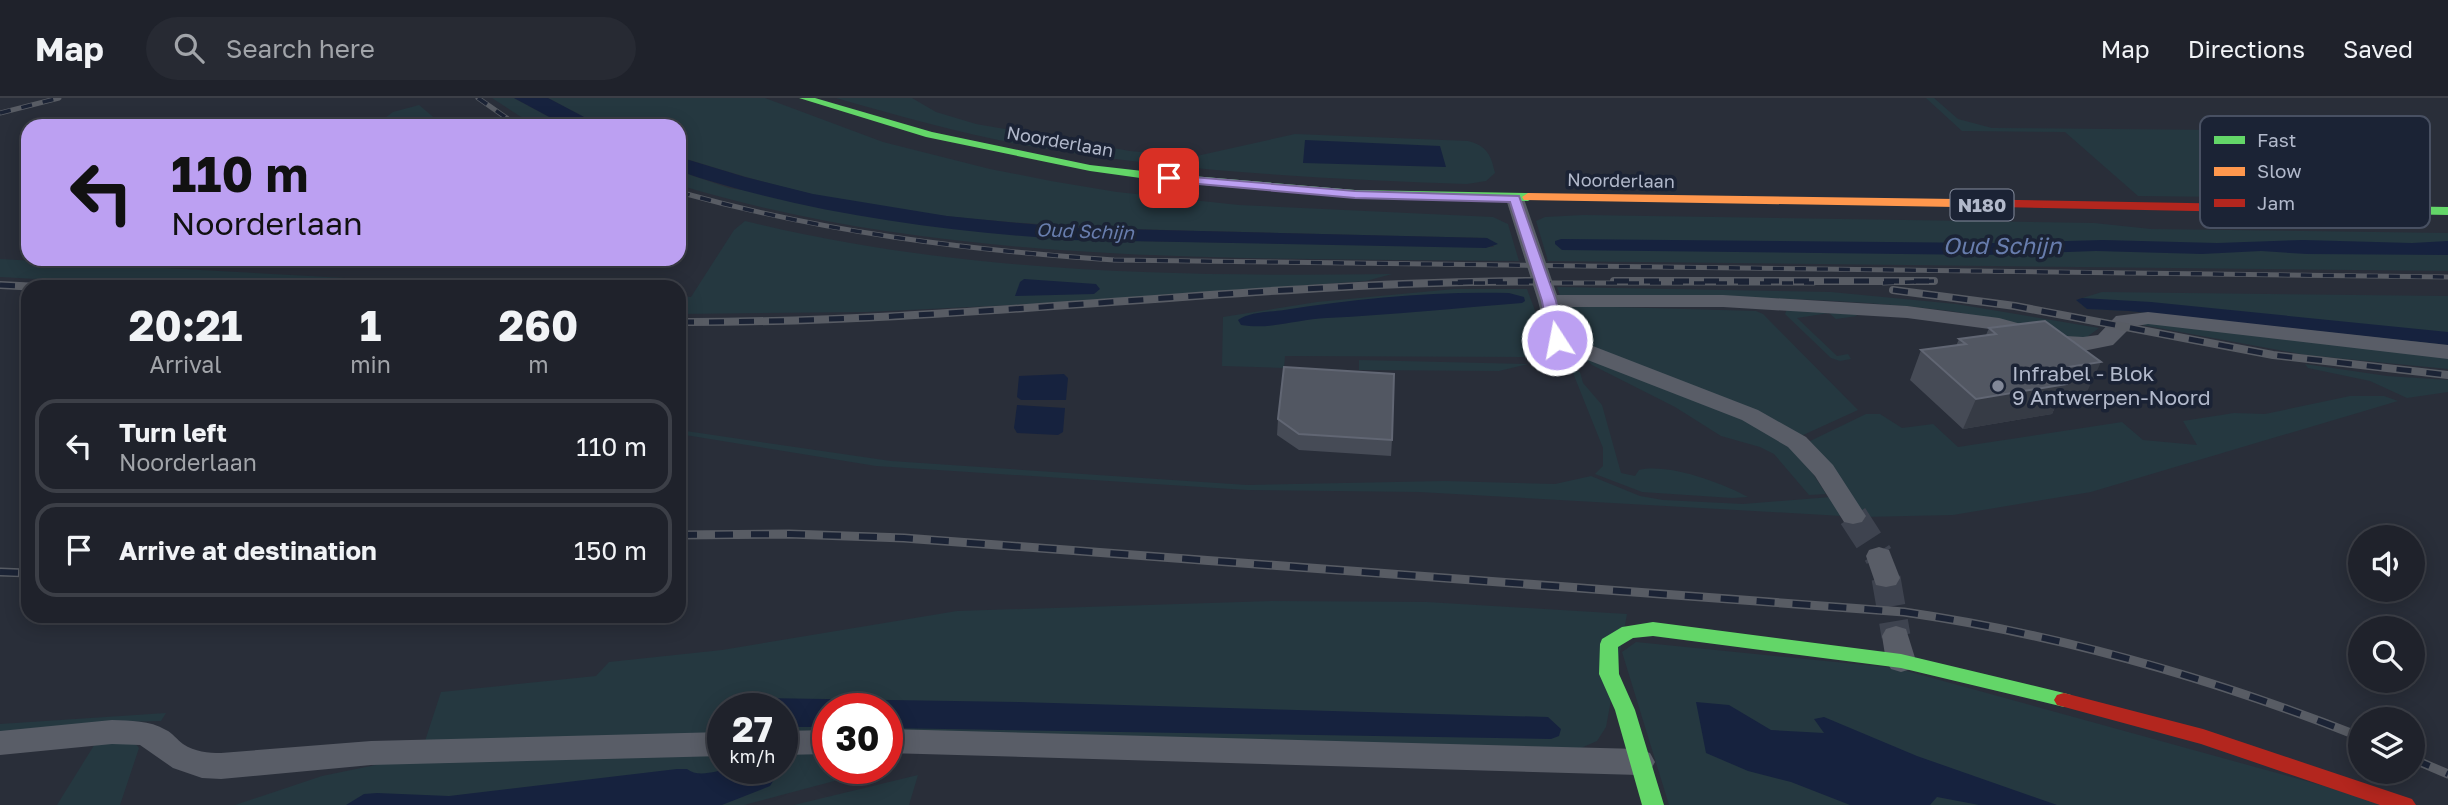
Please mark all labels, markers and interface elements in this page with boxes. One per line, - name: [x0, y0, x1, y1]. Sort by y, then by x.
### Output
- search box: [146, 17, 636, 80]
- text: Map: [35, 29, 104, 68]
- icon: search: [170, 29, 208, 67]
- text: Search here: [226, 33, 375, 64]
- text: Map: [2101, 34, 2150, 63]
- text: Directions: [2188, 34, 2305, 63]
- text: Saved: [2343, 34, 2413, 63]
- legend: [2200, 116, 2430, 228]
- street label: Noorderlaan: [1005, 121, 1115, 161]
- text: Fast: [2257, 128, 2296, 151]
- text: 110 m: [171, 144, 308, 203]
- icon: left: [56, 147, 147, 238]
- pin: [1139, 148, 1199, 208]
- icon: arrive: [1150, 159, 1188, 197]
- text: Slow: [2257, 159, 2302, 182]
- street label: Noorderlaan: [1567, 168, 1675, 192]
- road number: N180: [1951, 190, 2014, 220]
- text: Jam: [2257, 191, 2295, 214]
- text: Noorderlaan: [171, 204, 363, 242]
- water label: Oud Schijn: [1036, 217, 1136, 244]
- water label: Oud Schijn: [1943, 231, 2062, 259]
- text: 20:21: [129, 300, 242, 350]
- text: 1: [360, 300, 381, 350]
- text: 260: [499, 300, 578, 350]
- position arrow: [1520, 303, 1594, 377]
- text: Arrival: [150, 350, 222, 378]
- text: min: [350, 350, 391, 378]
- text: m: [528, 350, 549, 378]
- place label: Infrabel - Blok 9 Antwerpen-Noord: [2012, 360, 2211, 410]
- marker: Infrabel - Blok 9 Antwerpen-Noord: [1990, 378, 2006, 394]
- text: Turn left: [119, 417, 227, 448]
- icon: left: [60, 427, 98, 465]
- text: 110 m: [576, 431, 647, 462]
- text: Noorderlaan: [119, 448, 257, 476]
- map controls: [2348, 525, 2425, 784]
- button: sound: [2348, 525, 2425, 602]
- icon: arrive: [60, 531, 98, 569]
- text: Arrive at destination: [119, 535, 377, 566]
- text: 150 m: [574, 535, 647, 566]
- button: search: [2348, 616, 2425, 693]
- speed limit sign: 30: [812, 693, 903, 784]
- button: layers: [2348, 707, 2425, 784]
- text: 27: [732, 708, 773, 750]
- text: km/h: [730, 745, 775, 767]

